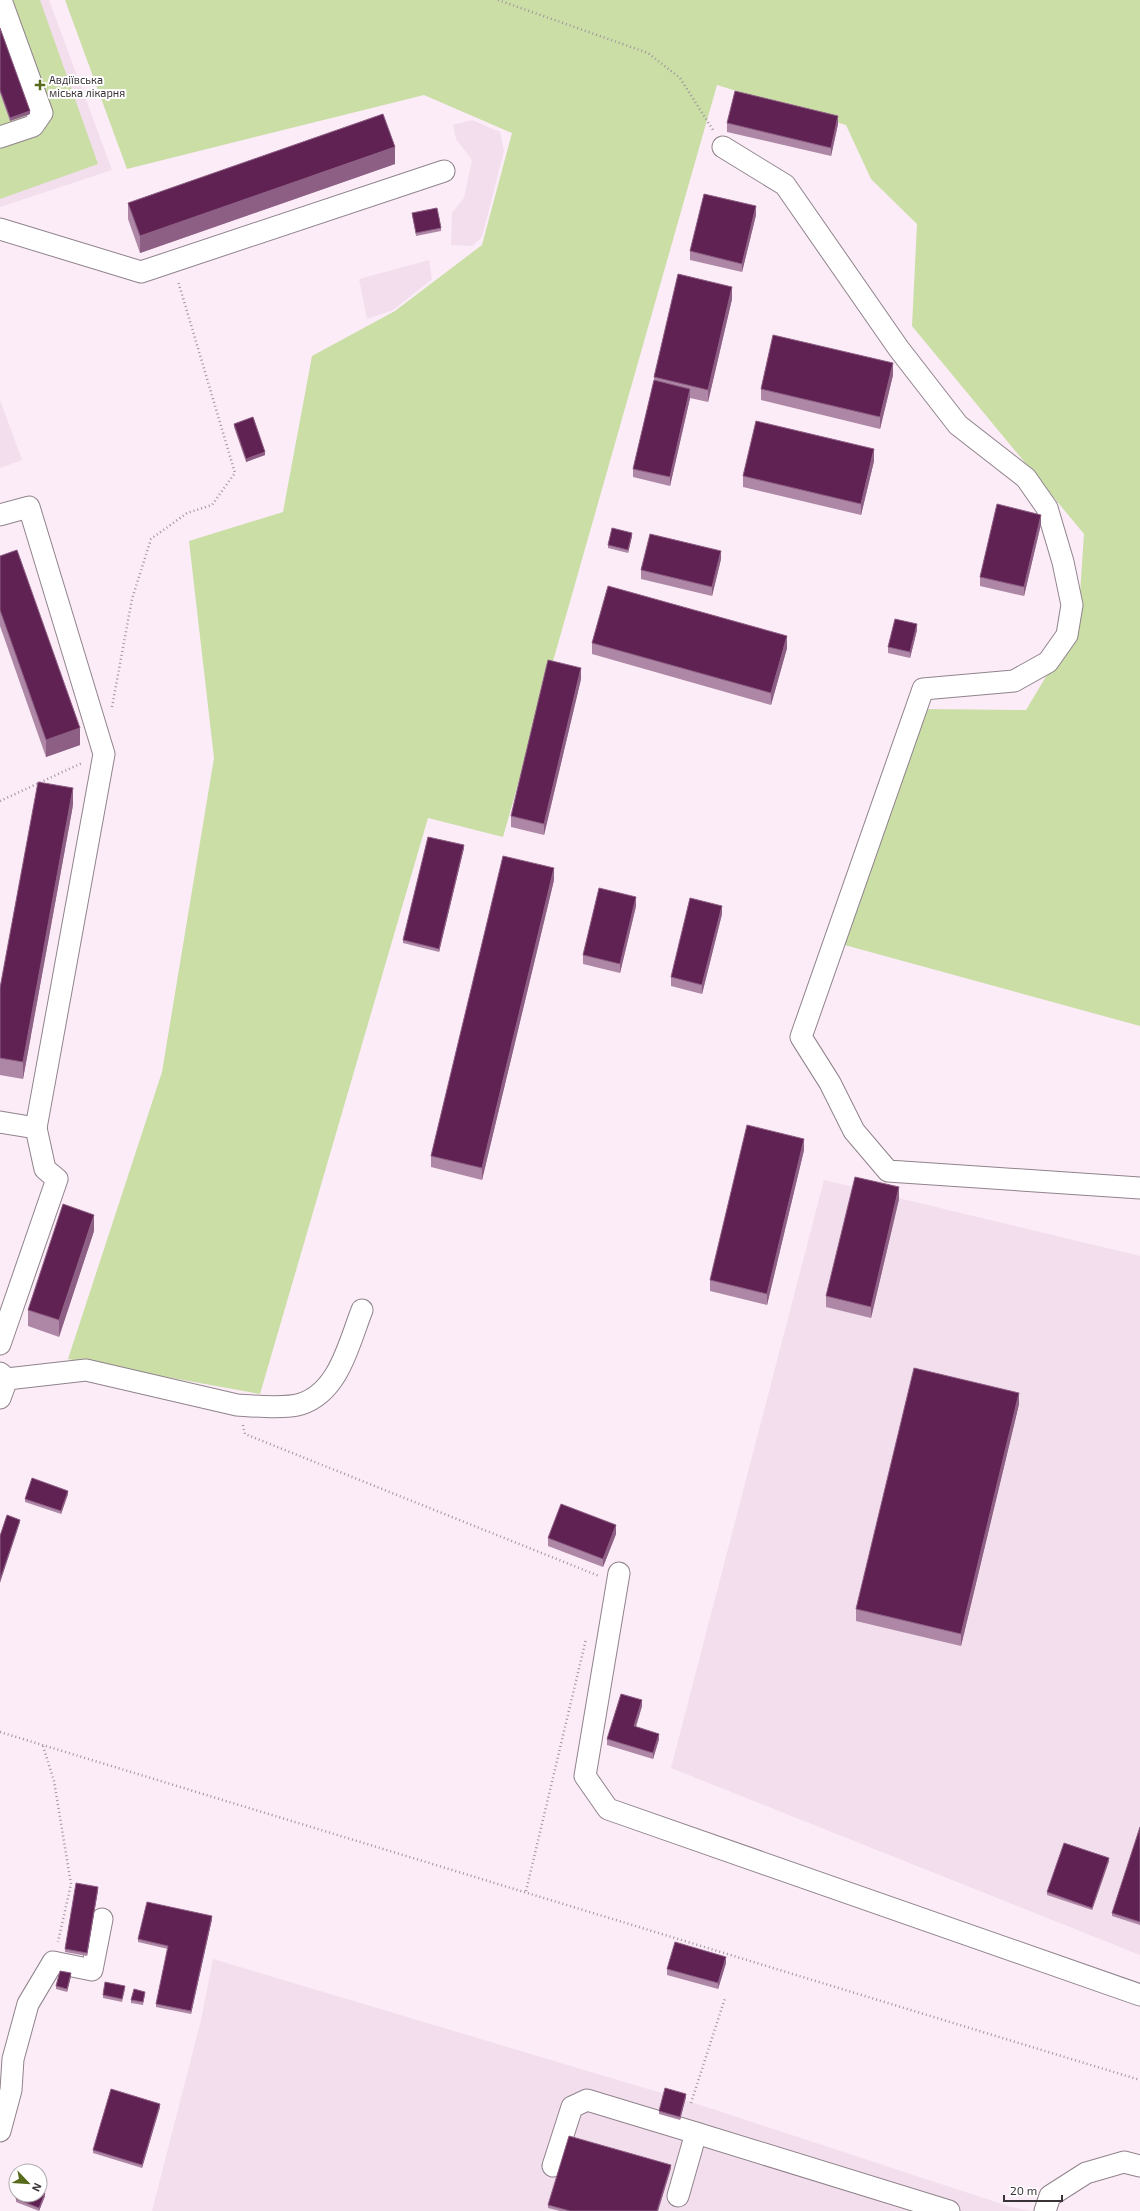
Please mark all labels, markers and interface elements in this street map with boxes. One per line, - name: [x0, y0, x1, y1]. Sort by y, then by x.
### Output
- place label: Авдіївська міська лікарня: [49, 73, 125, 99]
- marker: Авдіївська міська лікарня: [34, 79, 46, 91]
- north arrow: [8, 2163, 48, 2203]
- scale bar: [1004, 2177, 1062, 2203]
- text: N: [30, 2181, 45, 2194]
- text: 20 m: [1010, 2183, 1037, 2197]

